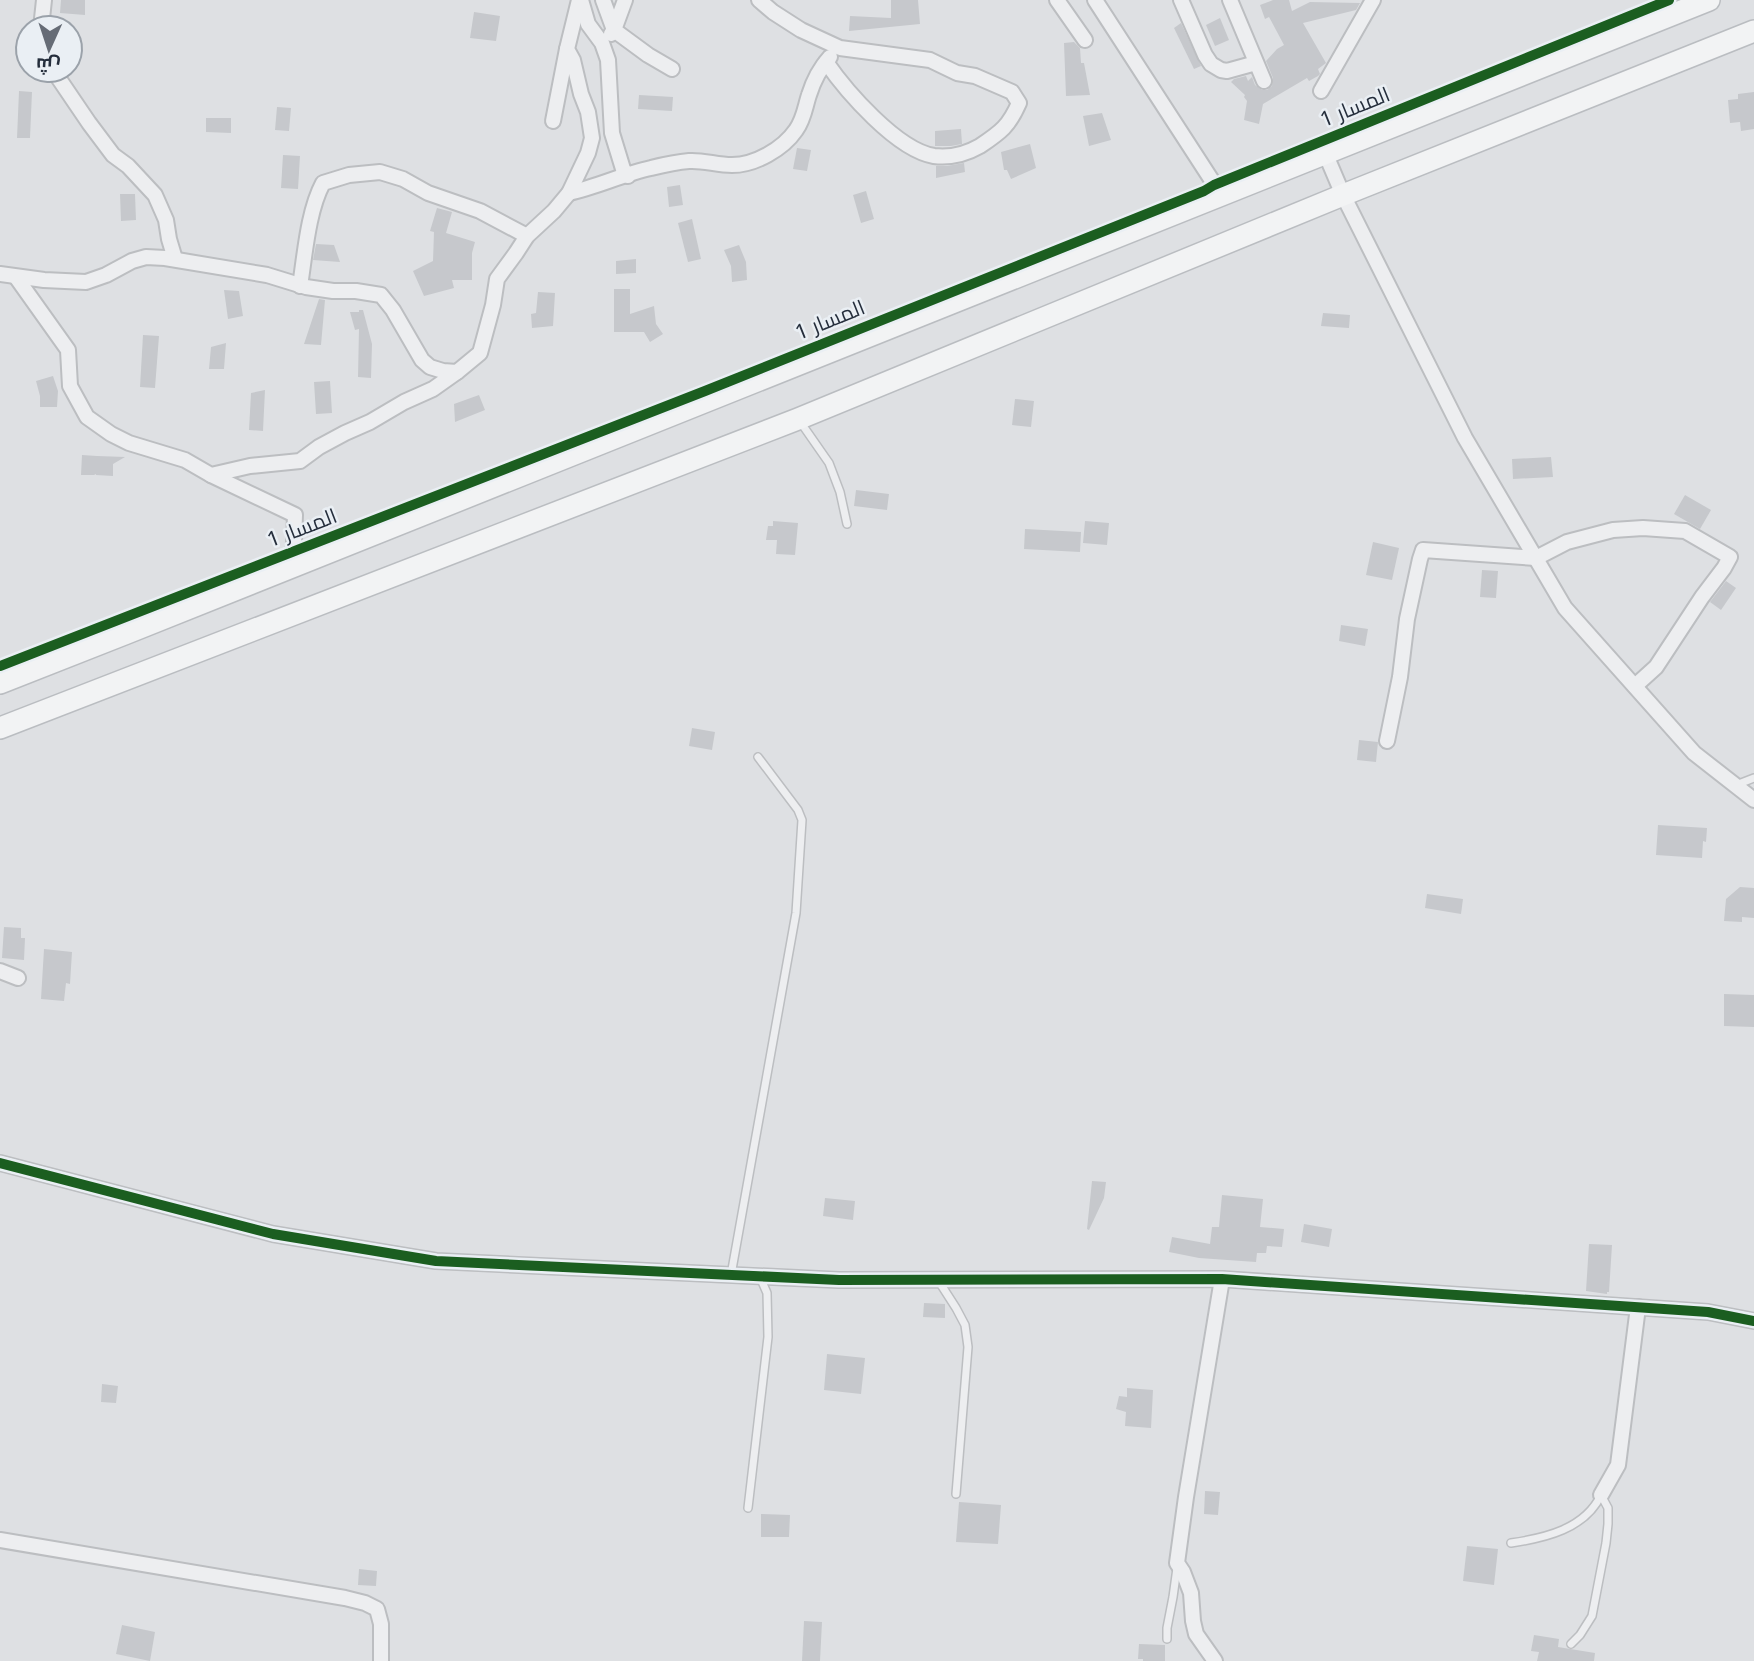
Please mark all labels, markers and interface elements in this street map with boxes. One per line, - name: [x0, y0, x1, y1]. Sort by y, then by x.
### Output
- north arrow: [14, 14, 84, 84]
- text: ش: [35, 52, 61, 80]
- street label: المسار 1: [1316, 79, 1394, 133]
- street label: المسار 1: [791, 292, 869, 346]
- street label: المسار 1: [263, 501, 341, 553]

